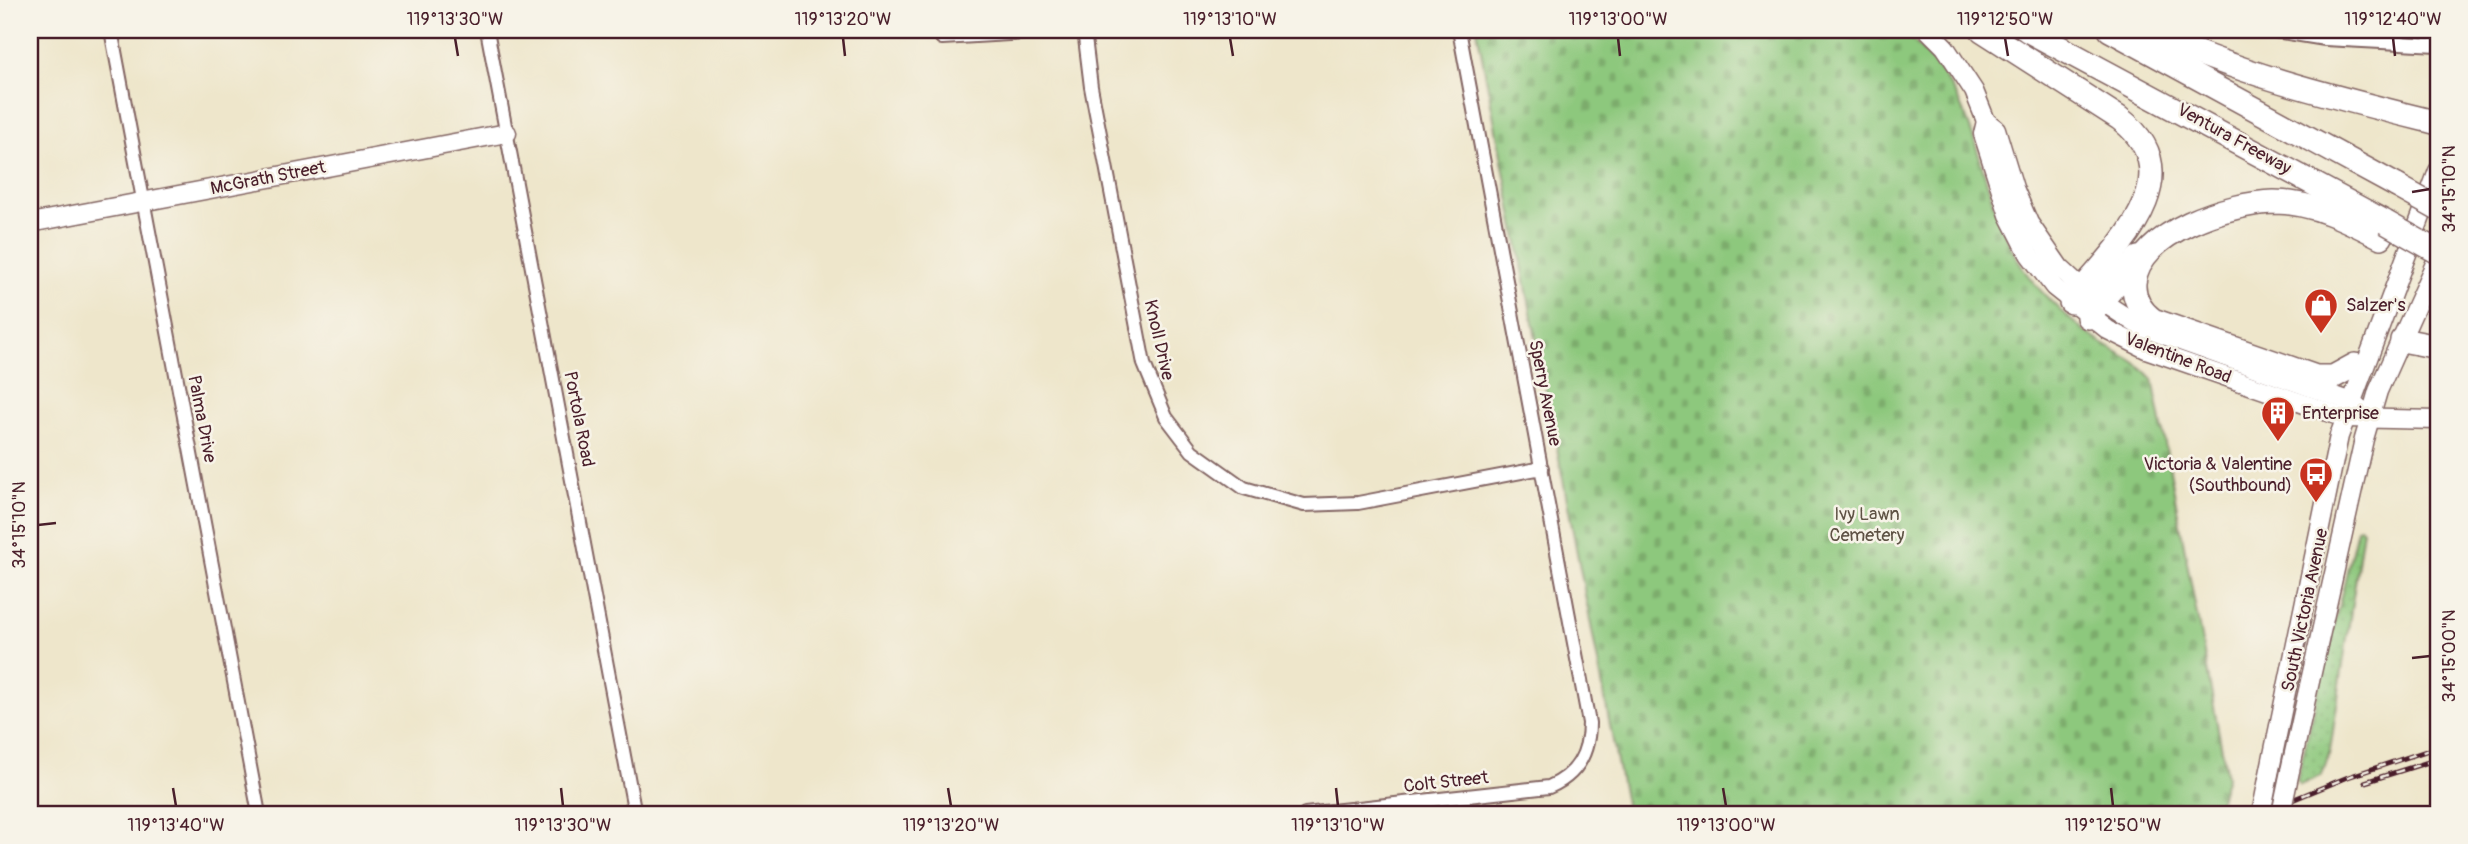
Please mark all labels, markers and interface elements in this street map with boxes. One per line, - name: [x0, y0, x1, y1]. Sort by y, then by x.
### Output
- text: 119°13'30"W: [407, 8, 503, 31]
- text: 119°13'20"W: [795, 8, 891, 31]
- text: 119°13'10"W: [1183, 8, 1277, 31]
- text: 119°13'00"W: [1568, 8, 1668, 31]
- text: 119°12'50"W: [1957, 8, 2053, 31]
- text: 119°12'40"W: [2344, 8, 2442, 31]
- street label: Ventura Freeway: [2173, 98, 2295, 180]
- text: 34°15'10"N: [2438, 145, 2461, 233]
- street label: McGrath Street: [209, 155, 328, 200]
- shop icon: Salzer's: [2302, 286, 2340, 335]
- place label: Salzer's: [2346, 294, 2405, 317]
- street label: Knoll Drive: [1139, 297, 1179, 383]
- street label: Valentine Road: [2121, 327, 2235, 389]
- street label: Sperry Avenue: [1523, 338, 1567, 448]
- street label: Portola Road: [558, 369, 600, 469]
- street label: Palma Drive: [182, 373, 222, 465]
- building icon: Enterprise: [2259, 394, 2297, 443]
- place label: Enterprise: [2302, 402, 2379, 425]
- place label: Victoria & Valentine (Southbound): [2144, 453, 2292, 497]
- bus stop icon: Victoria & Valentine (Southbound): [2297, 455, 2335, 504]
- text: 34°15'10"N: [8, 481, 31, 569]
- park label: Ivy Lawn Cemetery: [1830, 503, 1905, 547]
- street label: South Victoria Avenue: [2276, 526, 2334, 694]
- text: 34°15'00"N: [2438, 610, 2461, 702]
- street label: Colt Street: [1403, 766, 1490, 798]
- text: 119°13'40"W: [127, 814, 225, 837]
- text: 119°13'30"W: [515, 814, 611, 837]
- text: 119°13'20"W: [903, 814, 999, 837]
- text: 119°13'10"W: [1291, 814, 1385, 837]
- text: 119°13'00"W: [1676, 814, 1776, 837]
- text: 119°12'50"W: [2065, 814, 2161, 837]

